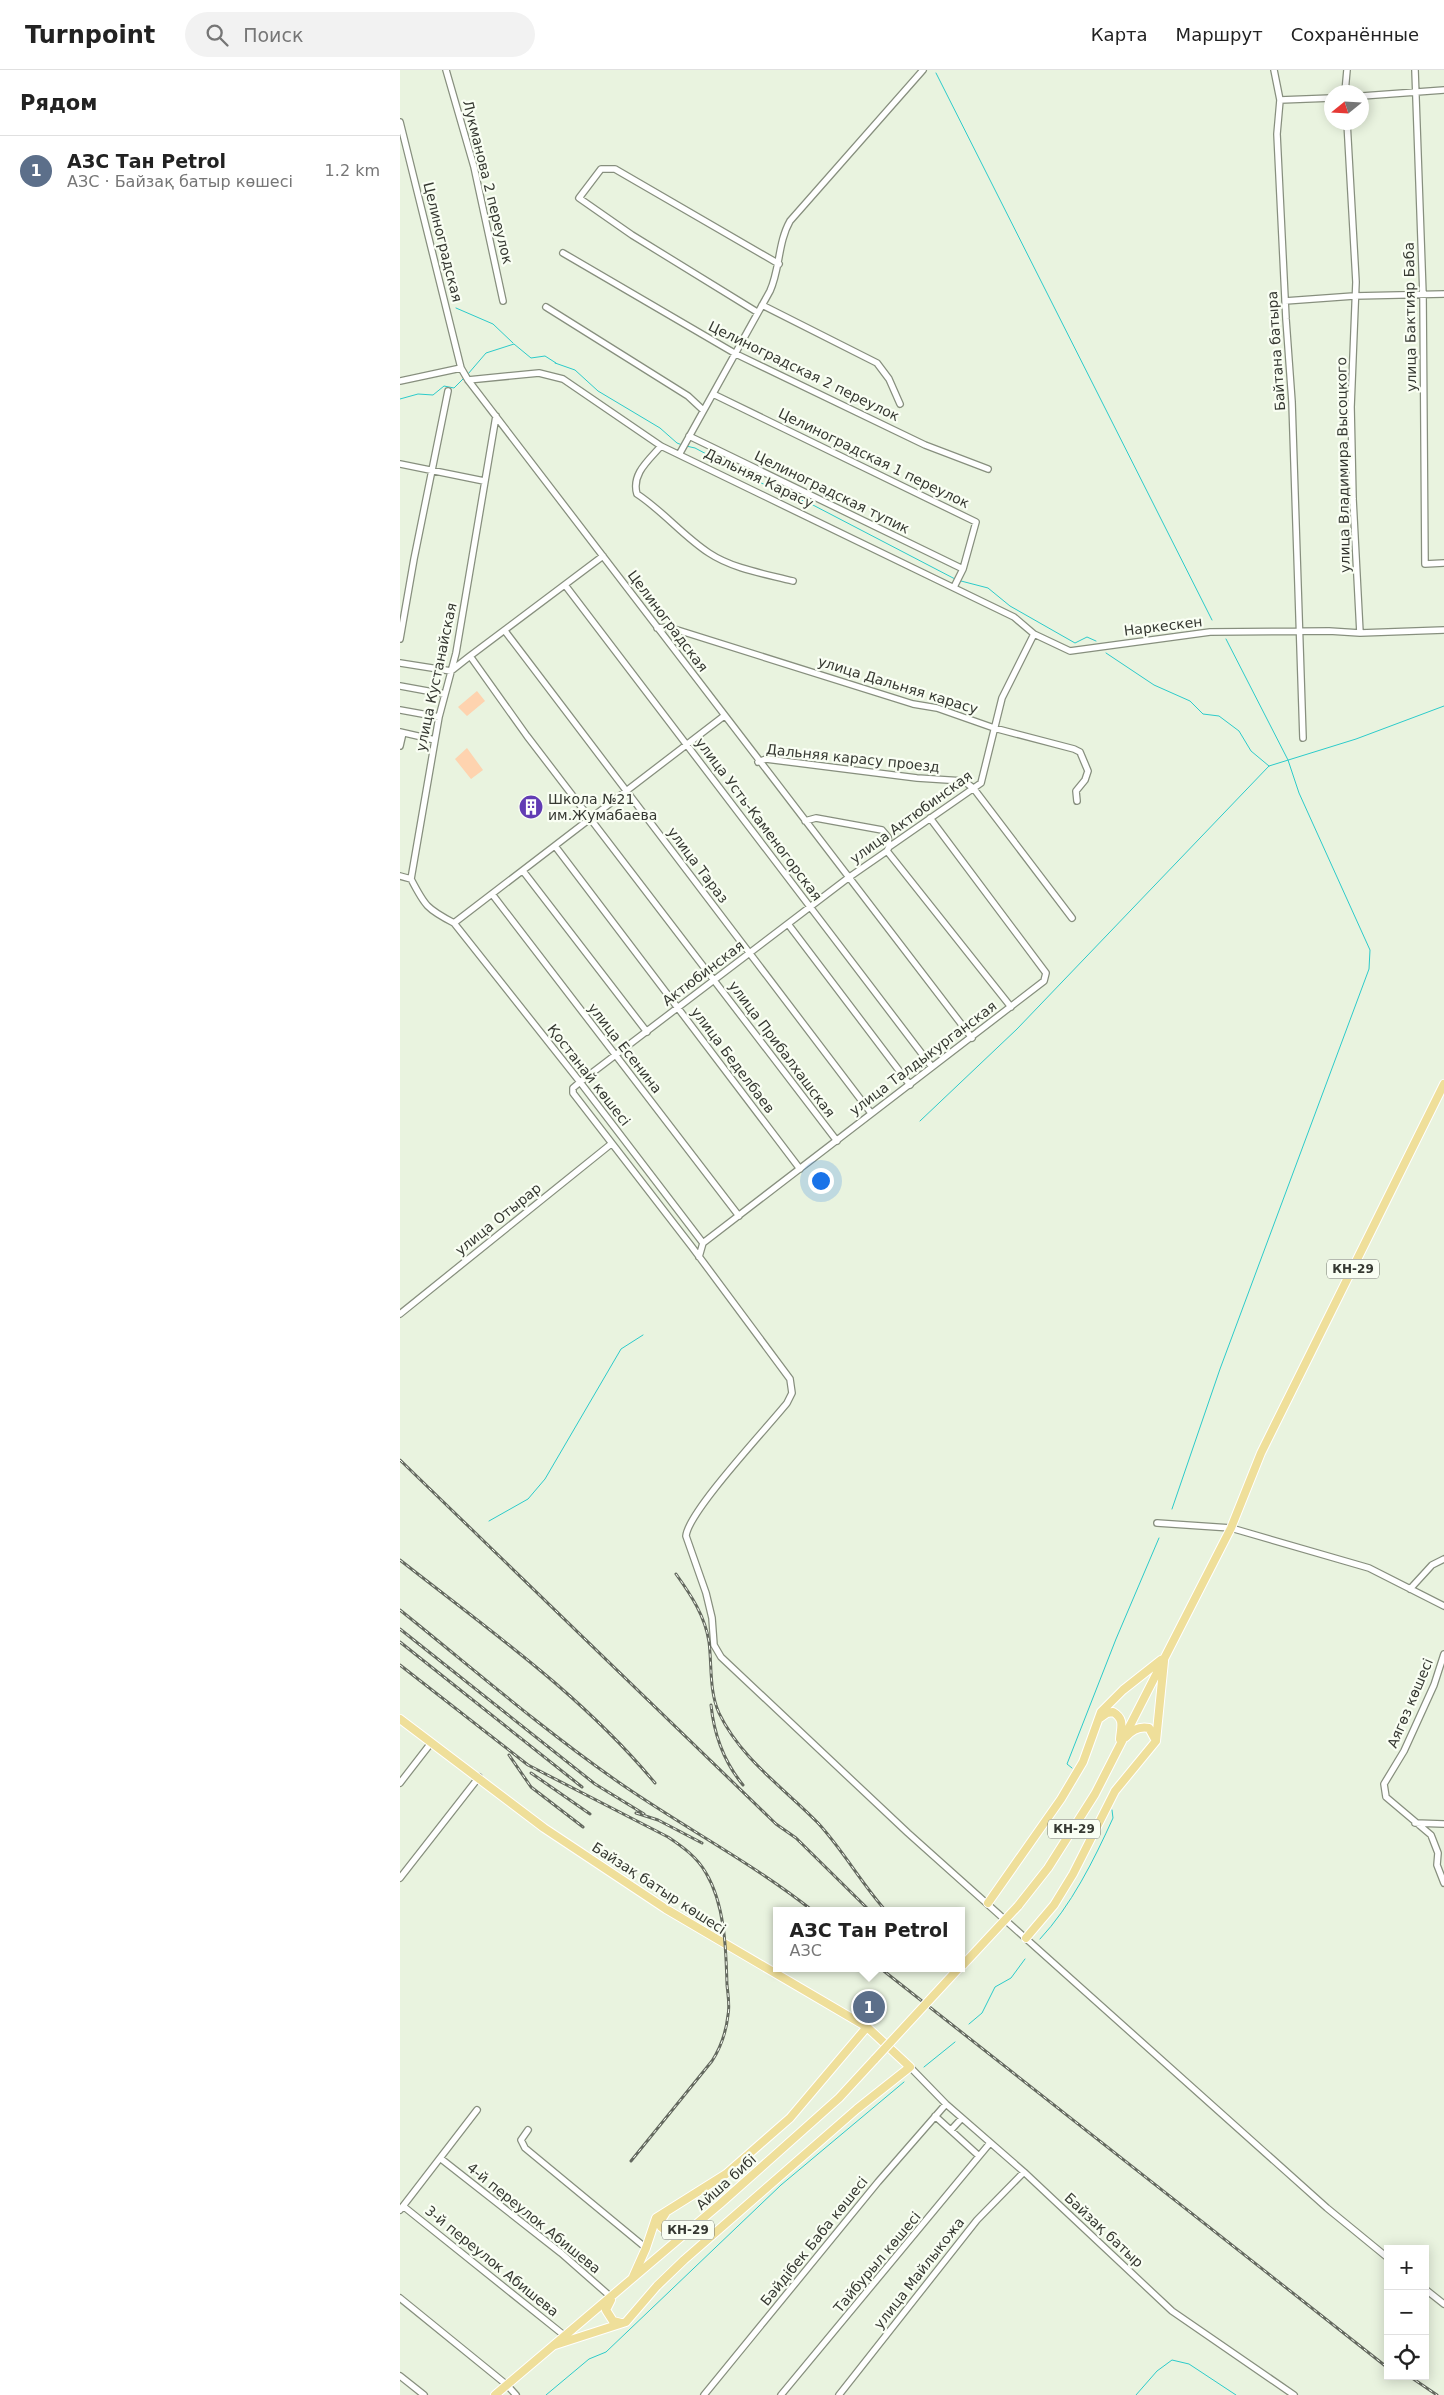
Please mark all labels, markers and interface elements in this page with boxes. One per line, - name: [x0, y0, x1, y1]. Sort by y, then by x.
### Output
- search box: [185, 12, 535, 57]
- text: Turnpoint: [25, 21, 155, 49]
- icon: search: [203, 21, 231, 49]
- text: Поиск: [243, 24, 303, 46]
- text: Карта: [1091, 24, 1148, 45]
- text: Маршрут: [1176, 24, 1263, 45]
- text: Сохранённые: [1291, 24, 1419, 45]
- north arrow: [1324, 85, 1369, 130]
- text: Рядом: [20, 91, 97, 115]
- street label: Лукманова 2 переулок: [460, 98, 516, 266]
- text: АЗС Тан Petrol: [67, 150, 226, 172]
- text: 1: [30, 161, 42, 180]
- text: 1.2 km: [325, 161, 380, 180]
- text: АЗС · Байзақ батыр көшесі: [67, 172, 293, 191]
- street label: Целиноградская: [420, 180, 466, 304]
- street label: улица Бактияр Баба: [1401, 242, 1419, 392]
- street label: Байтана батыра: [1264, 291, 1288, 411]
- street label: Целиноградская 2 переулок: [706, 318, 902, 424]
- street label: улица Владимира Высоцкого: [1333, 357, 1353, 573]
- street label: Целиноградская 1 переулок: [776, 405, 972, 511]
- street label: Дальняя Карасу: [702, 445, 816, 511]
- street label: Целиноградская тупик: [752, 447, 912, 537]
- street label: Целиноградская: [625, 567, 711, 675]
- street label: улица Кустанайская: [412, 601, 460, 753]
- street label: Наркескен: [1123, 613, 1203, 639]
- street label: улица Дальняя карасу: [816, 653, 980, 717]
- street label: улица Усть-Каменогорская: [692, 734, 826, 904]
- street label: Дальняя карасу проезд: [765, 741, 941, 775]
- street label: улица Актюбинская: [847, 767, 975, 867]
- place label: Школа №21 им.Жумабаева: [548, 791, 657, 823]
- building icon: Школа №21 им.Жумабаева: [518, 794, 544, 820]
- street label: улица Тараз: [664, 824, 732, 906]
- street label: Актюбинская: [659, 937, 747, 1009]
- street label: улица Прибалхашская: [726, 978, 838, 1120]
- street label: улица Талдыкурганская: [846, 998, 1000, 1118]
- street label: улица Есенина: [585, 1000, 665, 1096]
- street label: улица Беделбаев: [688, 1004, 778, 1116]
- street label: Қостанай көшесі: [544, 1021, 634, 1129]
- your location: [808, 1168, 834, 1194]
- street label: улица Отырар: [452, 1180, 544, 1258]
- road number: КН-29: [1327, 1260, 1379, 1278]
- street label: Аягөз көшесі: [1384, 1656, 1436, 1750]
- road number: КН-29: [1048, 1820, 1100, 1838]
- street label: Байзақ батыр көшесі: [589, 1839, 729, 1937]
- popup: [773, 1907, 965, 1972]
- text: АЗС Тан Petrol: [789, 1919, 949, 1941]
- text: АЗС: [789, 1941, 822, 1960]
- pin: 1: [853, 1988, 885, 2026]
- street label: Айша бибі: [693, 2151, 759, 2213]
- street label: 4-й переулок Абишева: [464, 2159, 604, 2277]
- street label: Бәйдібек Баба көшесі: [757, 2173, 871, 2309]
- street label: Байзақ батыр: [1061, 2190, 1147, 2271]
- street label: 3-й переулок Абишева: [422, 2202, 562, 2320]
- street label: Тайбурыл көшесі: [830, 2208, 924, 2316]
- street label: улица Майлыкожа: [871, 2214, 967, 2332]
- road number: КН-29: [662, 2220, 714, 2240]
- map controls: [1384, 2245, 1429, 2380]
- button: +: [1384, 2245, 1429, 2290]
- button: −: [1384, 2290, 1429, 2335]
- button: locate: [1384, 2335, 1429, 2380]

